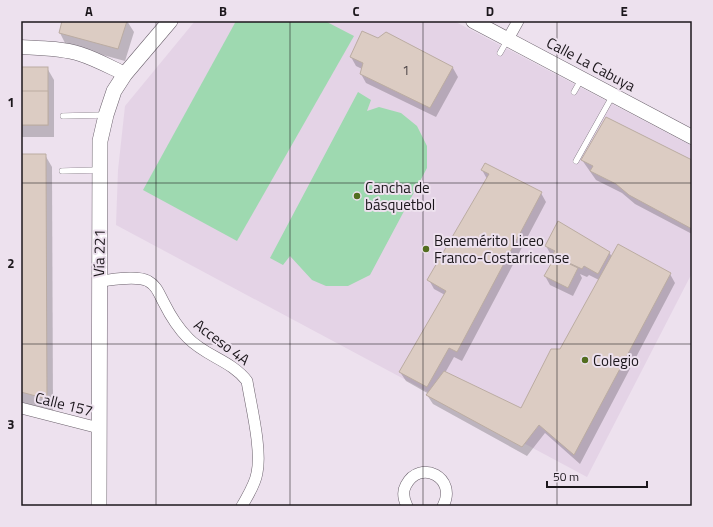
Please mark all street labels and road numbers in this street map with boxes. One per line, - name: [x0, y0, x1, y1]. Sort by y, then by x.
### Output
- street label: Calle La Cabuya: [542, 31, 640, 97]
- street label: Vía 221: [87, 229, 111, 277]
- street label: Acceso 4A: [189, 313, 255, 371]
- street label: Calle 157: [33, 386, 95, 422]

